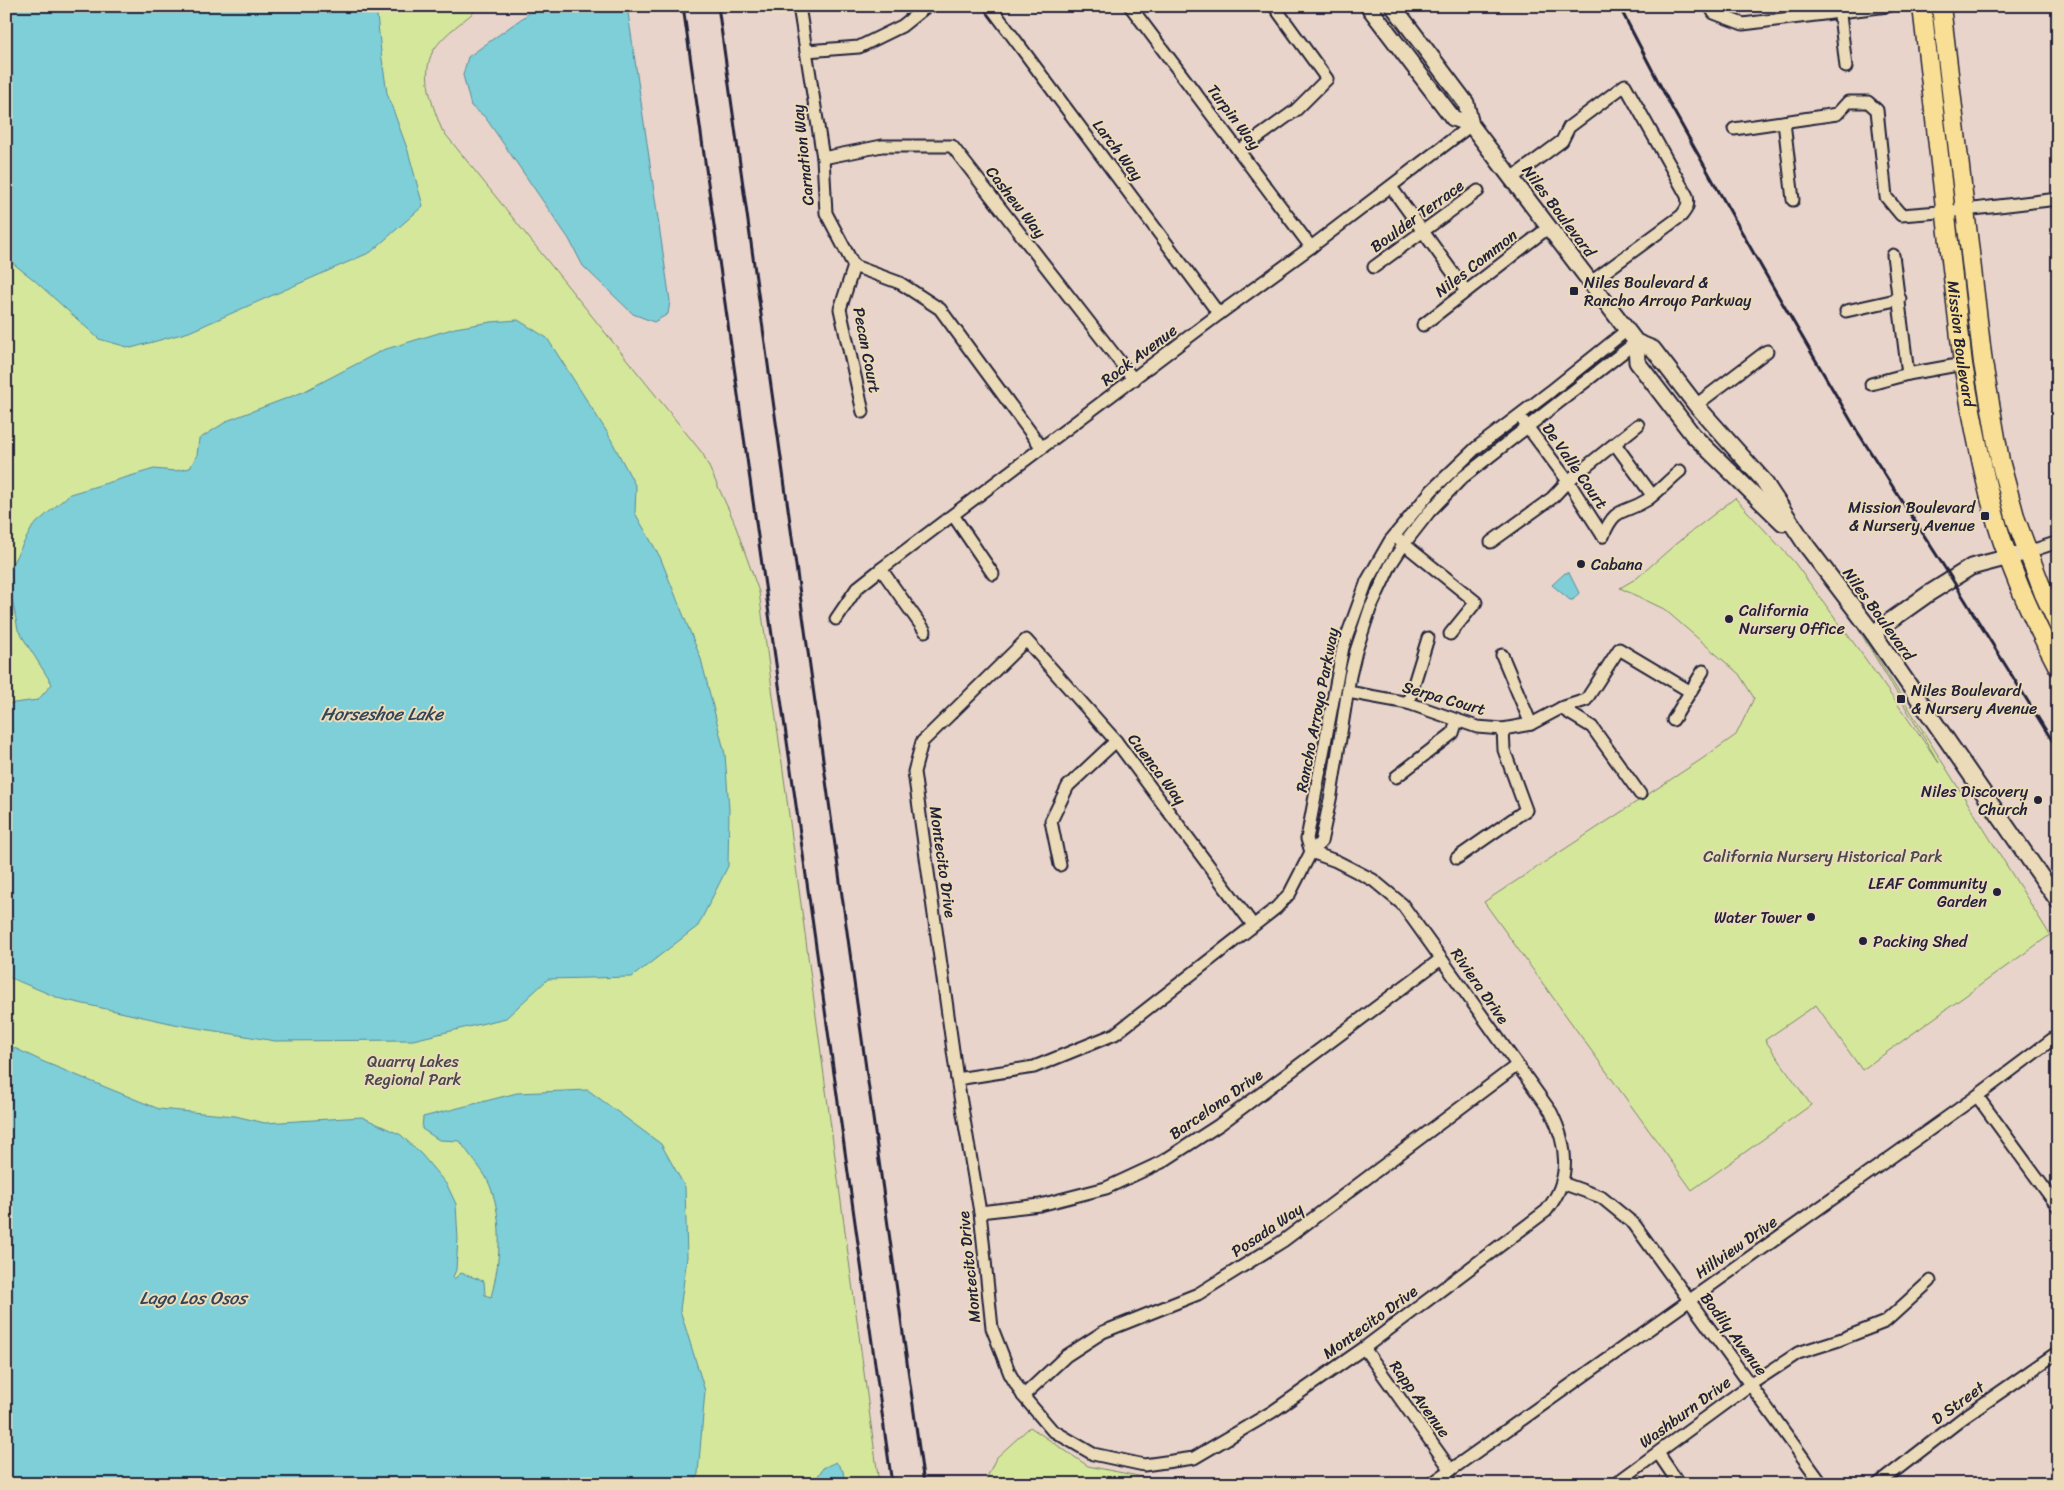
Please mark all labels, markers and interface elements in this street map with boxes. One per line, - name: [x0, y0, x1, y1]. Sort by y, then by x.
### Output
- street label: Turpin Way: [1199, 78, 1269, 157]
- street label: Carnation Way: [783, 102, 823, 207]
- street label: Larch Way: [1085, 113, 1151, 188]
- street label: Niles Boulevard: [1514, 158, 1605, 265]
- street label: Cashew Way: [978, 159, 1054, 245]
- street label: Boulder Terrace: [1364, 172, 1471, 260]
- street label: Niles Common: [1428, 221, 1524, 305]
- place label: Niles Boulevard & Rancho Arroyo Parkway: [1584, 268, 1752, 315]
- street label: Mission Boulevard: [1939, 279, 1985, 411]
- marker: Niles Boulevard & Rancho Arroyo Parkway: [1568, 285, 1580, 297]
- street label: Pecan Court: [844, 305, 890, 395]
- street label: Rock Avenue: [1094, 316, 1184, 394]
- street label: De Valle Court: [1534, 417, 1616, 515]
- place label: Mission Boulevard & Nursery Avenue: [1848, 493, 1977, 540]
- marker: Mission Boulevard & Nursery Avenue: [1979, 510, 1991, 522]
- place label: Cabana: [1591, 550, 1643, 579]
- marker: Cabana: [1575, 558, 1587, 570]
- street label: Niles Boulevard: [1835, 561, 1924, 668]
- place label: California Nursery Office: [1739, 596, 1845, 643]
- marker: California Nursery Office: [1723, 613, 1735, 625]
- street label: Rancho Arroyo Parkway: [1287, 624, 1347, 795]
- street label: Serpa Court: [1399, 672, 1489, 724]
- place label: Niles Boulevard & Nursery Avenue: [1911, 676, 2037, 723]
- marker: Niles Boulevard & Nursery Avenue: [1895, 693, 1907, 705]
- water label: Horseshoe Lake: [321, 698, 445, 730]
- street label: Cuenca Way: [1120, 727, 1194, 812]
- place label: Niles Discovery Church: [1921, 777, 2029, 824]
- marker: Niles Discovery Church: [2032, 794, 2044, 806]
- street label: Montecito Drive: [921, 804, 965, 920]
- park label: California Nursery Historical Park: [1703, 842, 1943, 871]
- place label: LEAF Community Garden: [1868, 869, 1988, 916]
- marker: LEAF Community Garden: [1991, 886, 2003, 898]
- place label: Water Tower: [1714, 903, 1802, 932]
- marker: Water Tower: [1805, 911, 1817, 923]
- place label: Packing Shed: [1873, 927, 1969, 956]
- marker: Packing Shed: [1857, 935, 1869, 947]
- street label: Riviera Drive: [1443, 942, 1517, 1031]
- park label: Quarry Lakes Regional Park: [365, 1047, 462, 1094]
- street label: Barcelona Drive: [1163, 1060, 1270, 1147]
- street label: Posada Way: [1225, 1194, 1310, 1265]
- street label: Hillview Drive: [1688, 1208, 1784, 1286]
- street label: Montecito Drive: [949, 1209, 989, 1324]
- street label: Montecito Drive: [1316, 1277, 1424, 1367]
- water label: Lago Los Osos: [140, 1282, 249, 1314]
- street label: Bodily Avenue: [1693, 1286, 1775, 1382]
- street label: Rapp Avenue: [1382, 1354, 1458, 1444]
- street label: Washburn Drive: [1632, 1368, 1738, 1456]
- street label: D Street: [1925, 1373, 1991, 1432]

